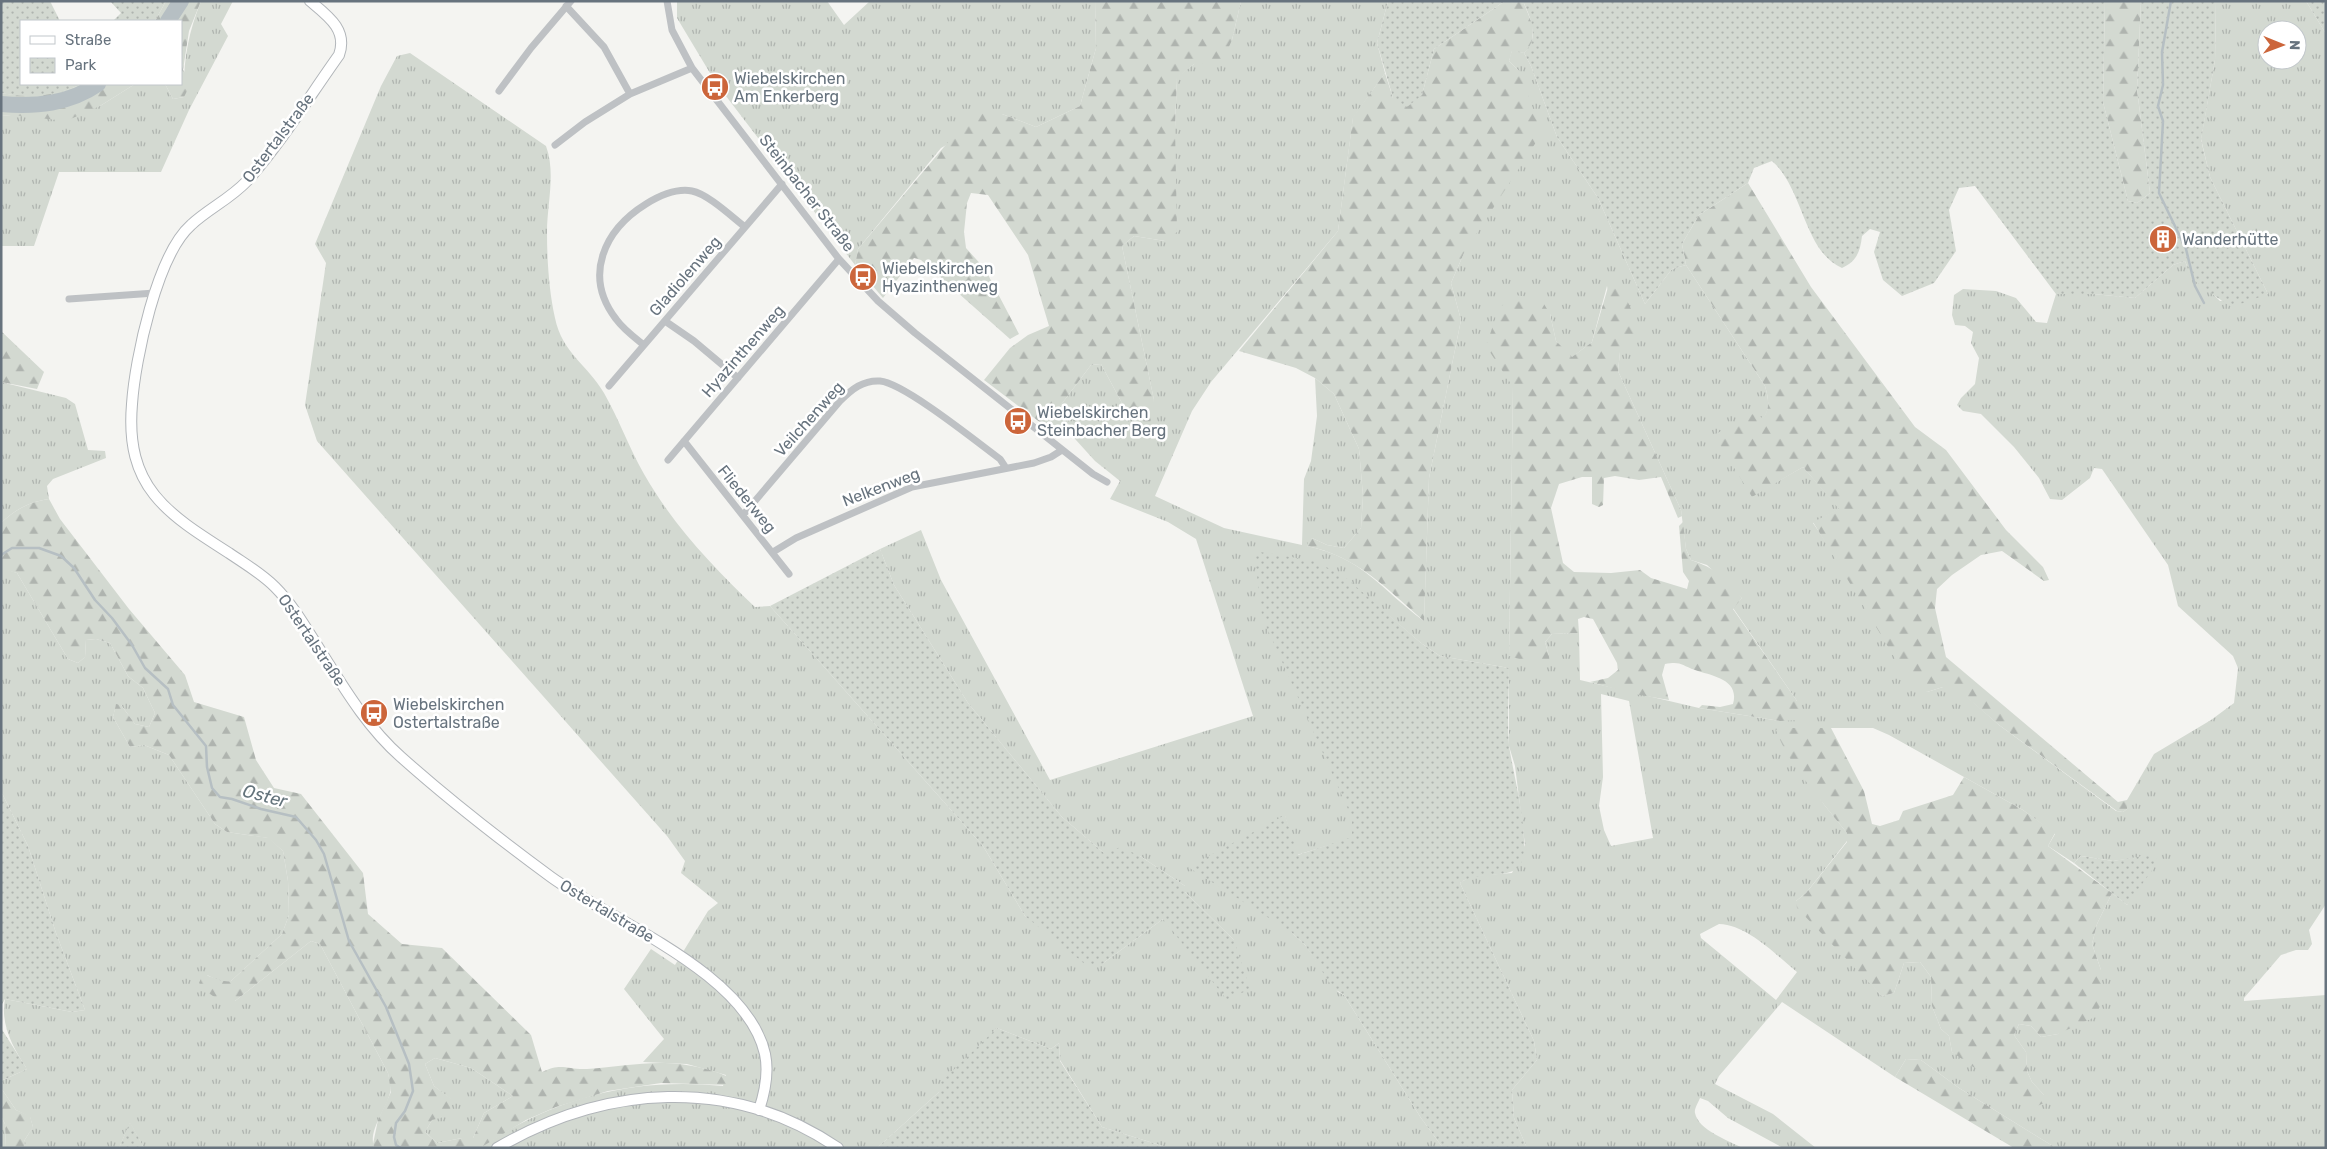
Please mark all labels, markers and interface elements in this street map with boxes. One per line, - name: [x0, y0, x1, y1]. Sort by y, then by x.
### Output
- legend: [20, 20, 182, 85]
- north arrow: [2257, 20, 2307, 70]
- text: Straße: [65, 31, 111, 49]
- text: N: [2286, 40, 2303, 50]
- text: Park: [65, 56, 96, 74]
- place label: Wiebelskirchen Am Enkerberg: [734, 69, 845, 106]
- bus stop icon: Wiebelskirchen Am Enkerberg: [700, 72, 730, 102]
- street label: Ostertalstraße: [238, 90, 318, 186]
- street label: Steinbacher Straße: [755, 131, 859, 255]
- building icon: Wanderhütte: [2148, 224, 2178, 254]
- place label: Wanderhütte: [2182, 230, 2278, 249]
- street label: Gladiolenweg: [645, 232, 725, 320]
- place label: Wiebelskirchen Hyazinthenweg: [882, 259, 998, 296]
- bus stop icon: Wiebelskirchen Hyazinthenweg: [848, 262, 878, 292]
- street label: Hyazinthenweg: [698, 301, 788, 401]
- street label: Veilchenweg: [770, 377, 848, 461]
- place label: Wiebelskirchen Steinbacher Berg: [1037, 403, 1166, 440]
- bus stop icon: Wiebelskirchen Steinbacher Berg: [1003, 406, 1033, 436]
- street label: Fliederweg: [714, 461, 780, 537]
- street label: Nelkenweg: [840, 464, 922, 510]
- street label: Ostertalstraße: [274, 590, 350, 690]
- place label: Wiebelskirchen Ostertalstraße: [393, 695, 504, 732]
- bus stop icon: Wiebelskirchen Ostertalstraße: [359, 698, 389, 728]
- water label: Oster: [240, 780, 291, 813]
- street label: Ostertalstraße: [556, 875, 658, 947]

